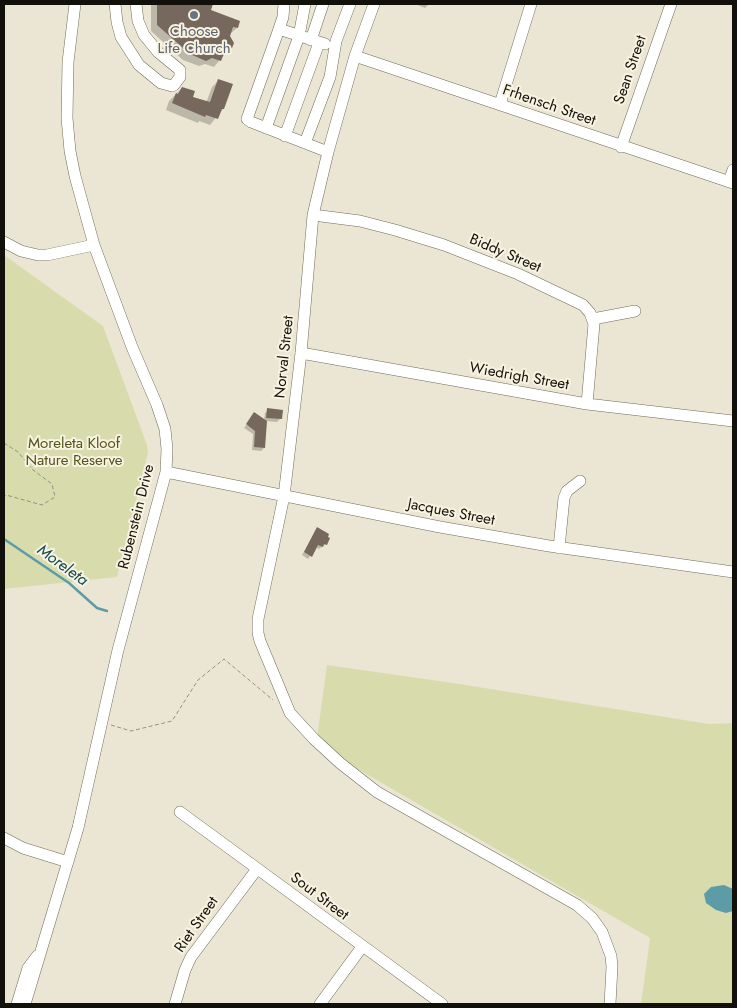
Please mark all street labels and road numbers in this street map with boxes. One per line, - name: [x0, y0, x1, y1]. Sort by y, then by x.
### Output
- street label: Sean Street: [611, 33, 651, 107]
- street label: Frhensch Street: [500, 82, 598, 130]
- street label: Biddy Street: [466, 231, 544, 277]
- street label: Norval Street: [272, 315, 298, 399]
- street label: Wiedrigh Street: [468, 359, 570, 395]
- street label: Rubenstein Drive: [115, 463, 159, 571]
- street label: Jacques Street: [406, 496, 496, 530]
- street label: Sout Street: [286, 869, 352, 925]
- street label: Riet Street: [171, 894, 223, 956]

